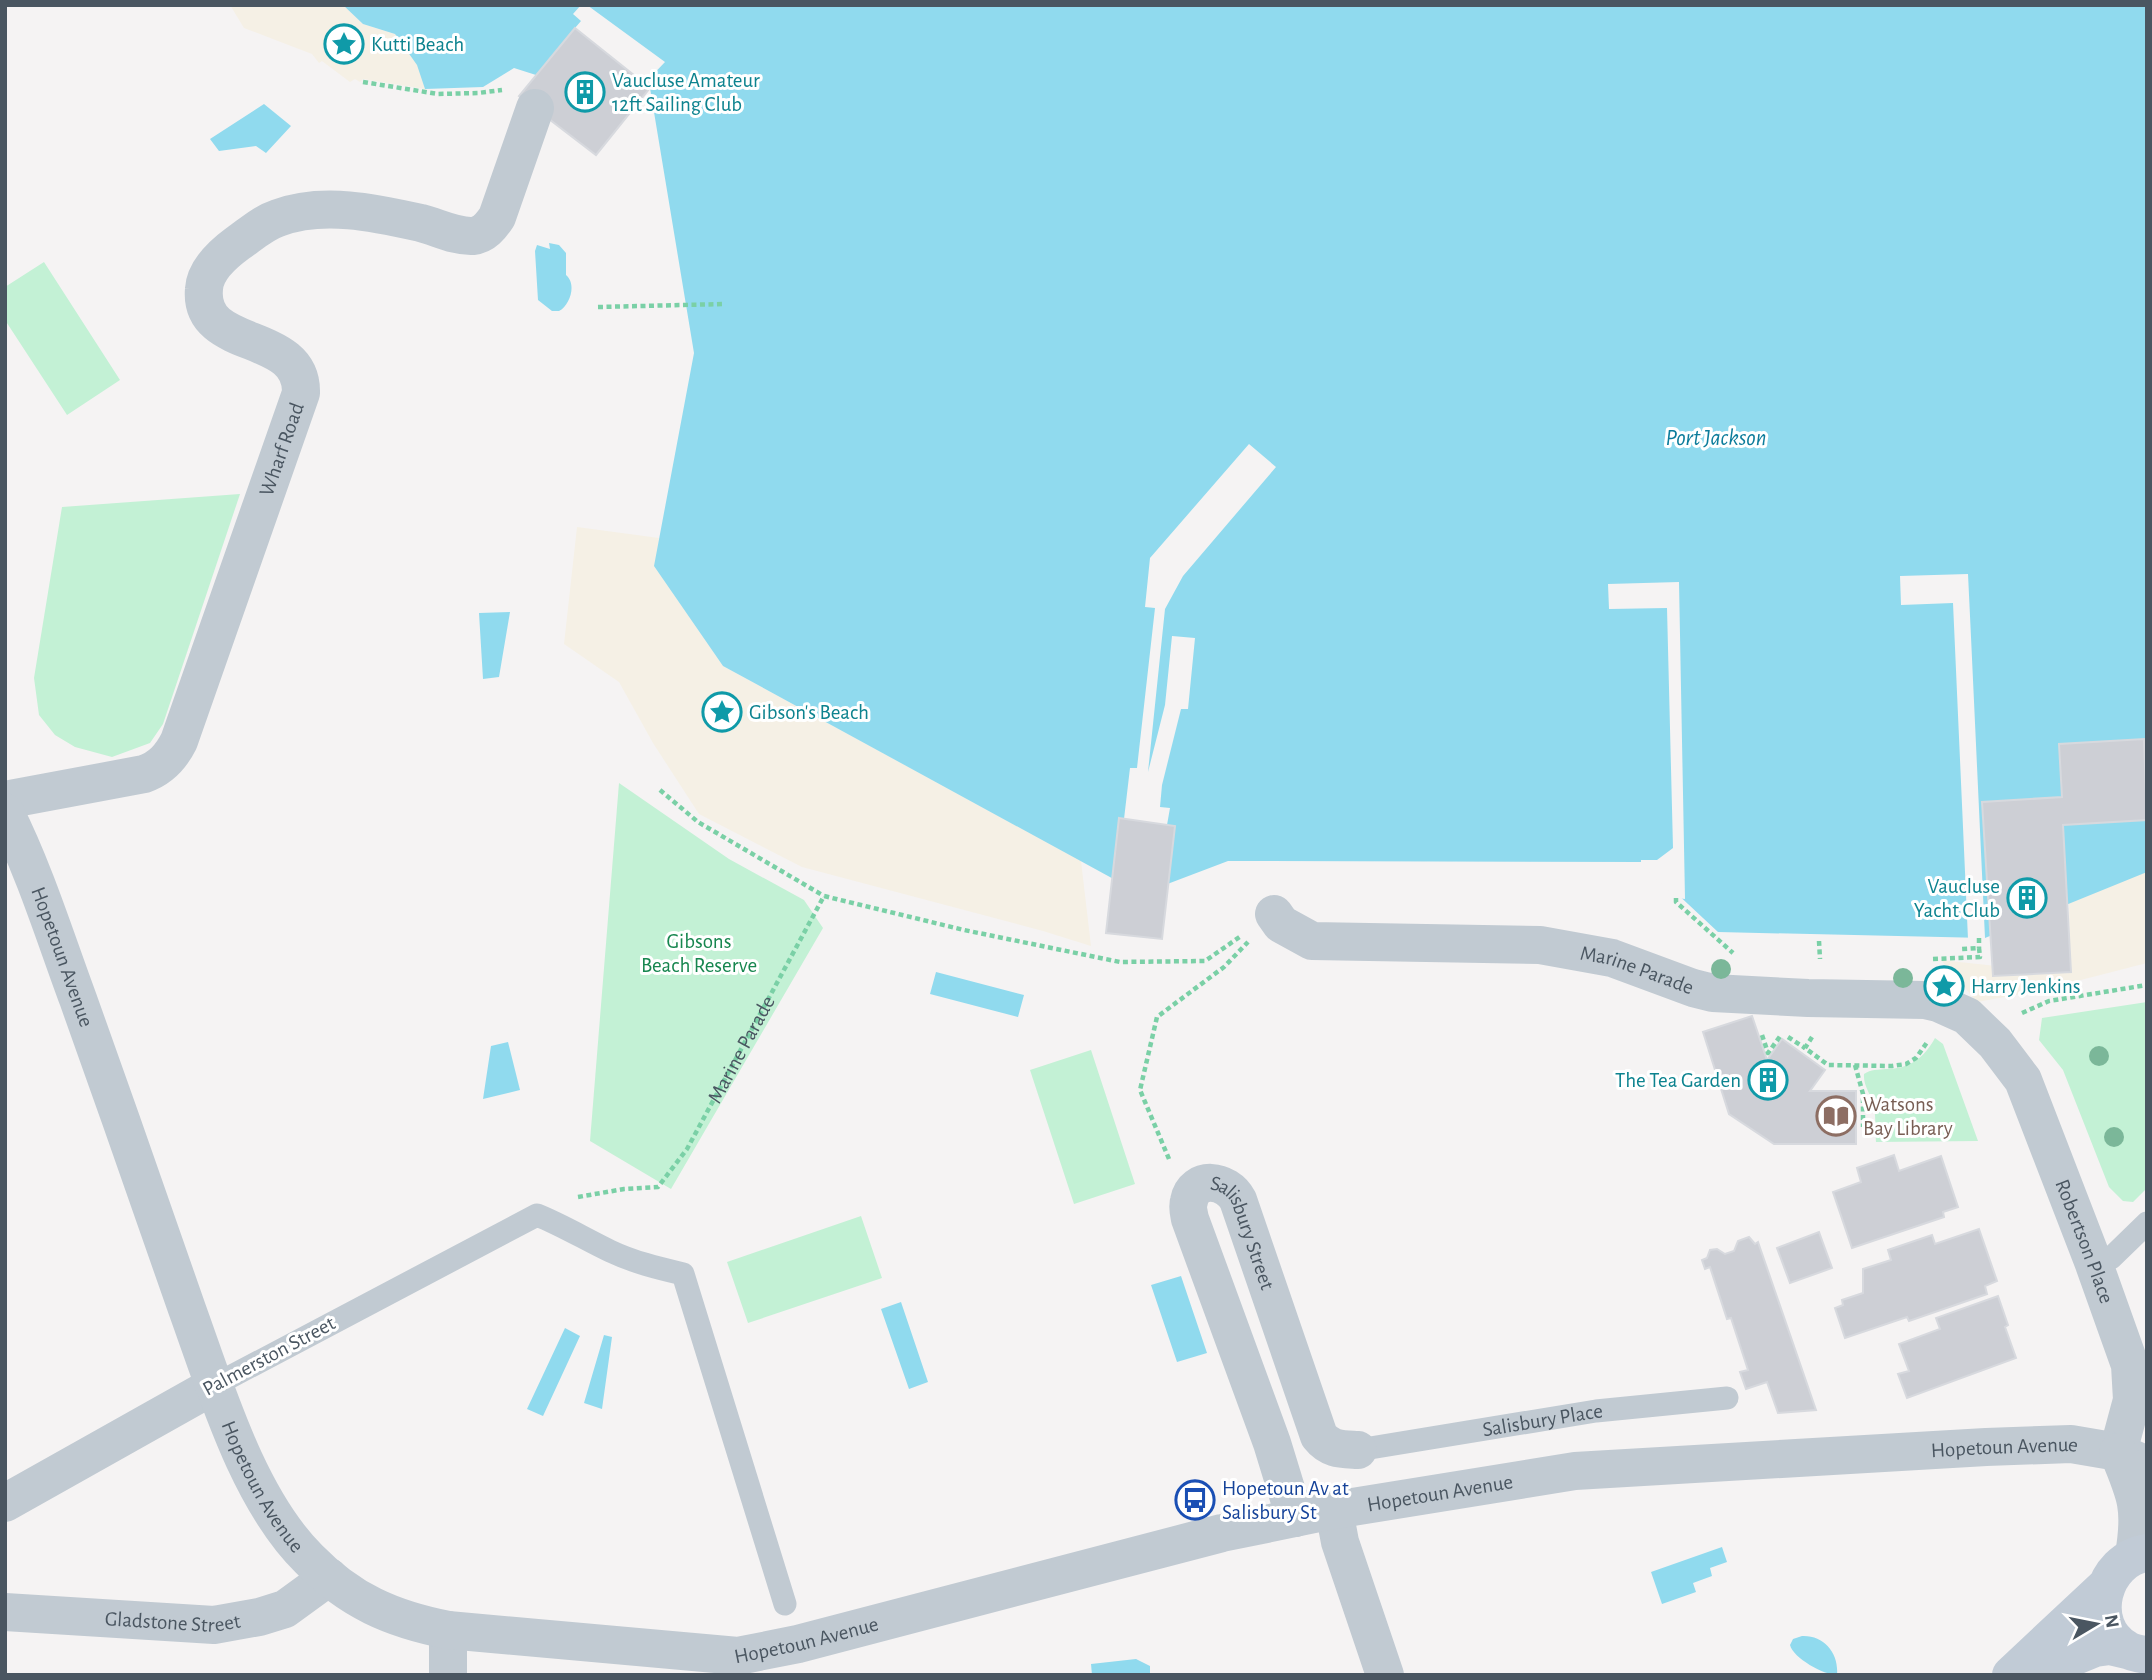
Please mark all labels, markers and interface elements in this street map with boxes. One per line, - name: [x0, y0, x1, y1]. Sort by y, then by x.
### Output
- place icon: Kutti Beach: [323, 23, 365, 65]
- place label: Kutti Beach: [371, 34, 464, 55]
- place label: Vaucluse Amateur 12ft Sailing Club: [612, 70, 760, 115]
- building icon: Vaucluse Amateur 12ft Sailing Club: [564, 71, 606, 113]
- street label: Wharf Road: [255, 400, 307, 499]
- water label: Port Jackson: [1666, 427, 1766, 450]
- place icon: Gibson's Beach: [701, 691, 743, 733]
- place label: Gibson's Beach: [749, 702, 869, 723]
- place label: Vaucluse Yacht Club: [1914, 876, 2000, 921]
- building icon: Vaucluse Yacht Club: [2006, 877, 2048, 919]
- street label: Hopetoun Avenue: [28, 884, 98, 1030]
- park label: Gibsons Beach Reserve: [641, 931, 757, 976]
- street label: Marine Parade: [1579, 942, 1697, 998]
- place icon: Harry Jenkins: [1923, 965, 1965, 1007]
- place label: Harry Jenkins: [1971, 976, 2081, 997]
- street label: Marine Parade: [704, 992, 778, 1106]
- building icon: The Tea Garden: [1747, 1059, 1789, 1101]
- place label: The Tea Garden: [1615, 1070, 1741, 1091]
- place label: Watsons Bay Library: [1863, 1094, 1953, 1139]
- library icon: Watsons Bay Library: [1815, 1095, 1857, 1137]
- street label: Salisbury Street: [1209, 1172, 1279, 1293]
- street label: Robertson Place: [2052, 1176, 2118, 1306]
- street label: Palmerston Street: [199, 1312, 339, 1400]
- street label: Salisbury Place: [1481, 1400, 1604, 1440]
- street label: Hopetoun Avenue: [218, 1418, 308, 1556]
- street label: Hopetoun Avenue: [1930, 1433, 2080, 1461]
- street label: Hopetoun Avenue: [1365, 1471, 1514, 1515]
- place label: Hopetoun Av at Salisbury St: [1222, 1478, 1349, 1523]
- bus stop icon: Hopetoun Av at Salisbury St: [1174, 1479, 1216, 1521]
- north arrow: [2061, 1589, 2131, 1659]
- street label: Gladstone Street: [104, 1608, 242, 1636]
- street label: Hopetoun Avenue: [732, 1613, 881, 1667]
- text: N: [2101, 1613, 2122, 1629]

